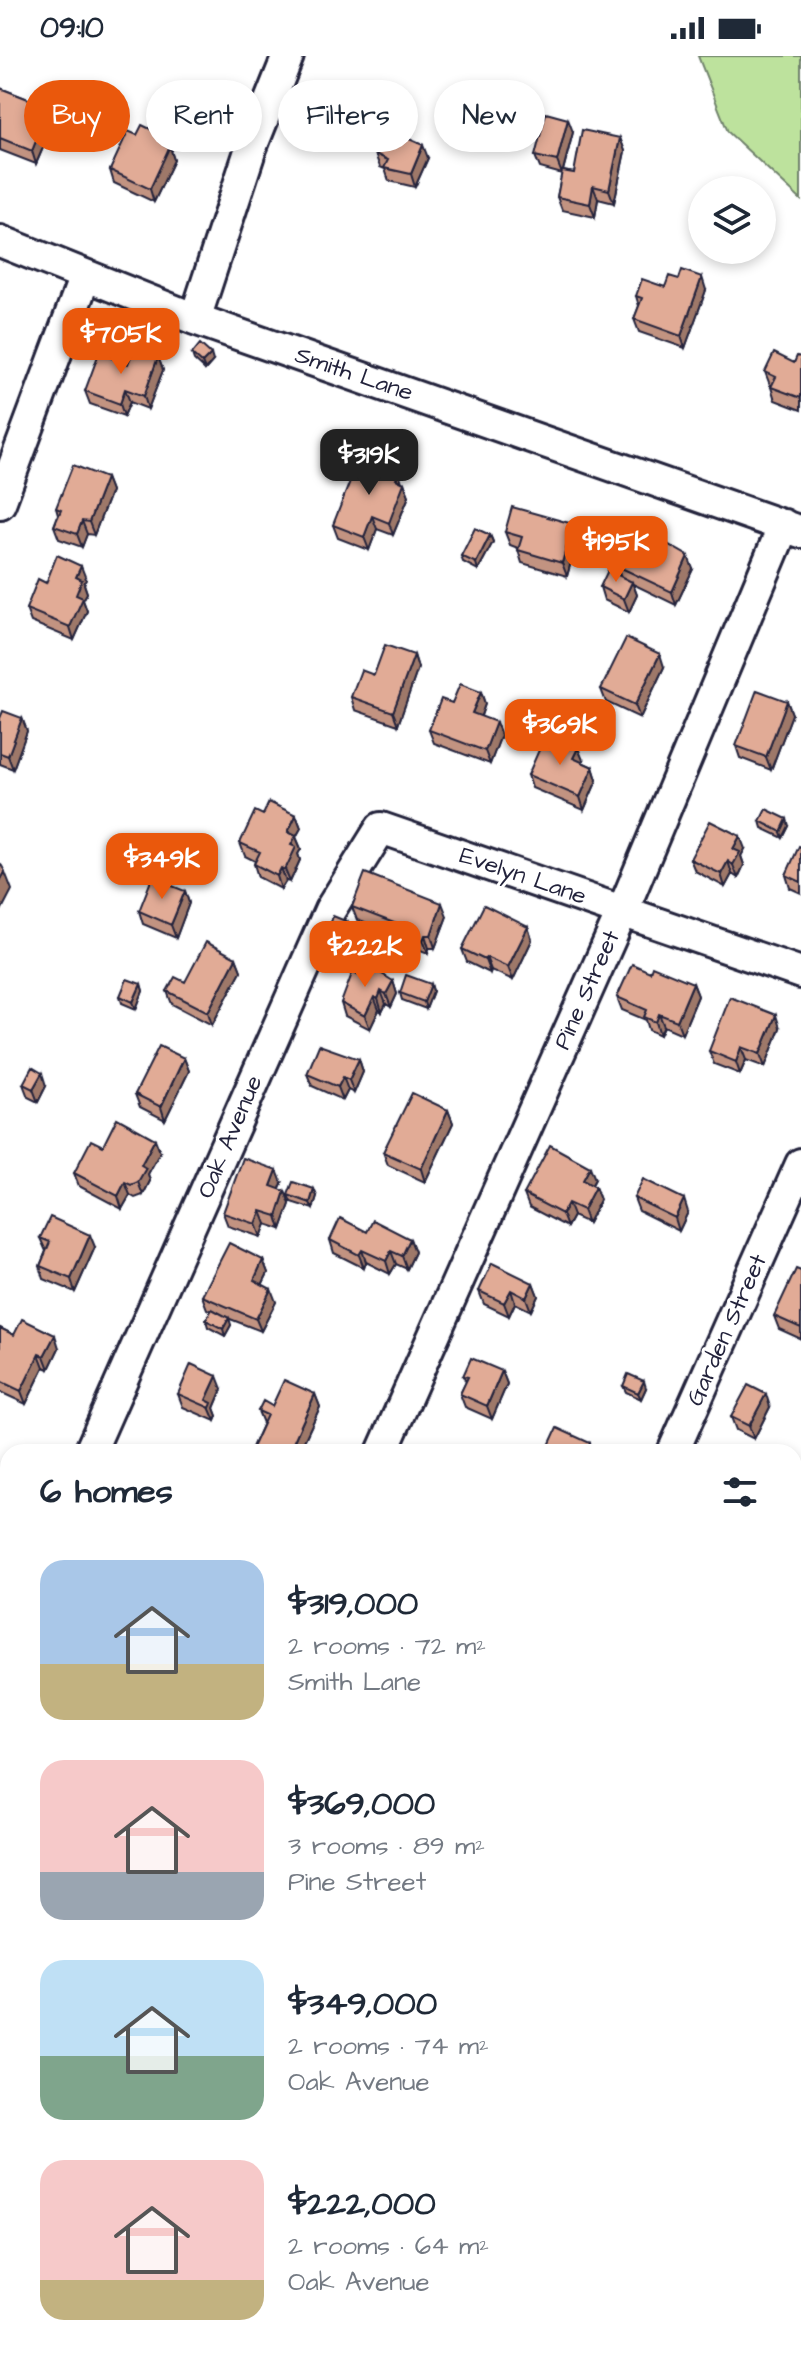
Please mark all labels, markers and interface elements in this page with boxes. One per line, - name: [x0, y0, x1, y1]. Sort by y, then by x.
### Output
- text: 09:10: [40, 7, 104, 49]
- chip: Buy: [24, 80, 130, 152]
- chip: Rent: [146, 80, 262, 152]
- chip: Filters: [278, 80, 418, 152]
- chip: New: [434, 80, 545, 152]
- map controls: [688, 176, 776, 264]
- button: layers: [688, 176, 776, 264]
- pin: $705K: [65, 308, 177, 376]
- text: $705K: [80, 316, 162, 352]
- street label: Smith Lane: [290, 338, 418, 410]
- pin: $319K: [313, 429, 425, 497]
- text: $319K: [338, 437, 400, 473]
- pin: $195K: [560, 516, 672, 584]
- text: $195K: [583, 524, 649, 560]
- pin: $369K: [504, 699, 616, 767]
- text: $369K: [523, 707, 597, 743]
- pin: $349K: [106, 833, 218, 901]
- street label: Evelyn Lane: [455, 838, 591, 915]
- text: $349K: [124, 841, 200, 877]
- pin: $222K: [309, 921, 421, 989]
- street label: Pine Street: [546, 925, 629, 1055]
- text: $222K: [328, 929, 402, 965]
- street label: Oak Avenue: [189, 1070, 271, 1204]
- street label: Garden Street: [678, 1248, 776, 1411]
- text: 6 homes: [40, 1468, 173, 1516]
- icon: filters: [718, 1470, 762, 1514]
- text: $319,000: [288, 1580, 418, 1628]
- icon: home: [104, 1592, 200, 1688]
- text: 2 rooms · 72 m²: [288, 1628, 486, 1664]
- text: Smith Lane: [288, 1664, 421, 1700]
- text: $369,000: [288, 1780, 435, 1828]
- icon: home: [104, 1792, 200, 1888]
- text: 3 rooms · 89 m²: [288, 1828, 485, 1864]
- text: Pine Street: [288, 1864, 426, 1900]
- text: $349,000: [288, 1980, 437, 2028]
- icon: home: [104, 1992, 200, 2088]
- text: 2 rooms · 74 m²: [288, 2028, 489, 2064]
- text: Oak Avenue: [288, 2064, 430, 2100]
- text: $222,000: [288, 2180, 436, 2228]
- icon: home: [104, 2192, 200, 2288]
- text: 2 rooms · 64 m²: [288, 2228, 489, 2264]
- text: Oak Avenue: [288, 2264, 430, 2300]

